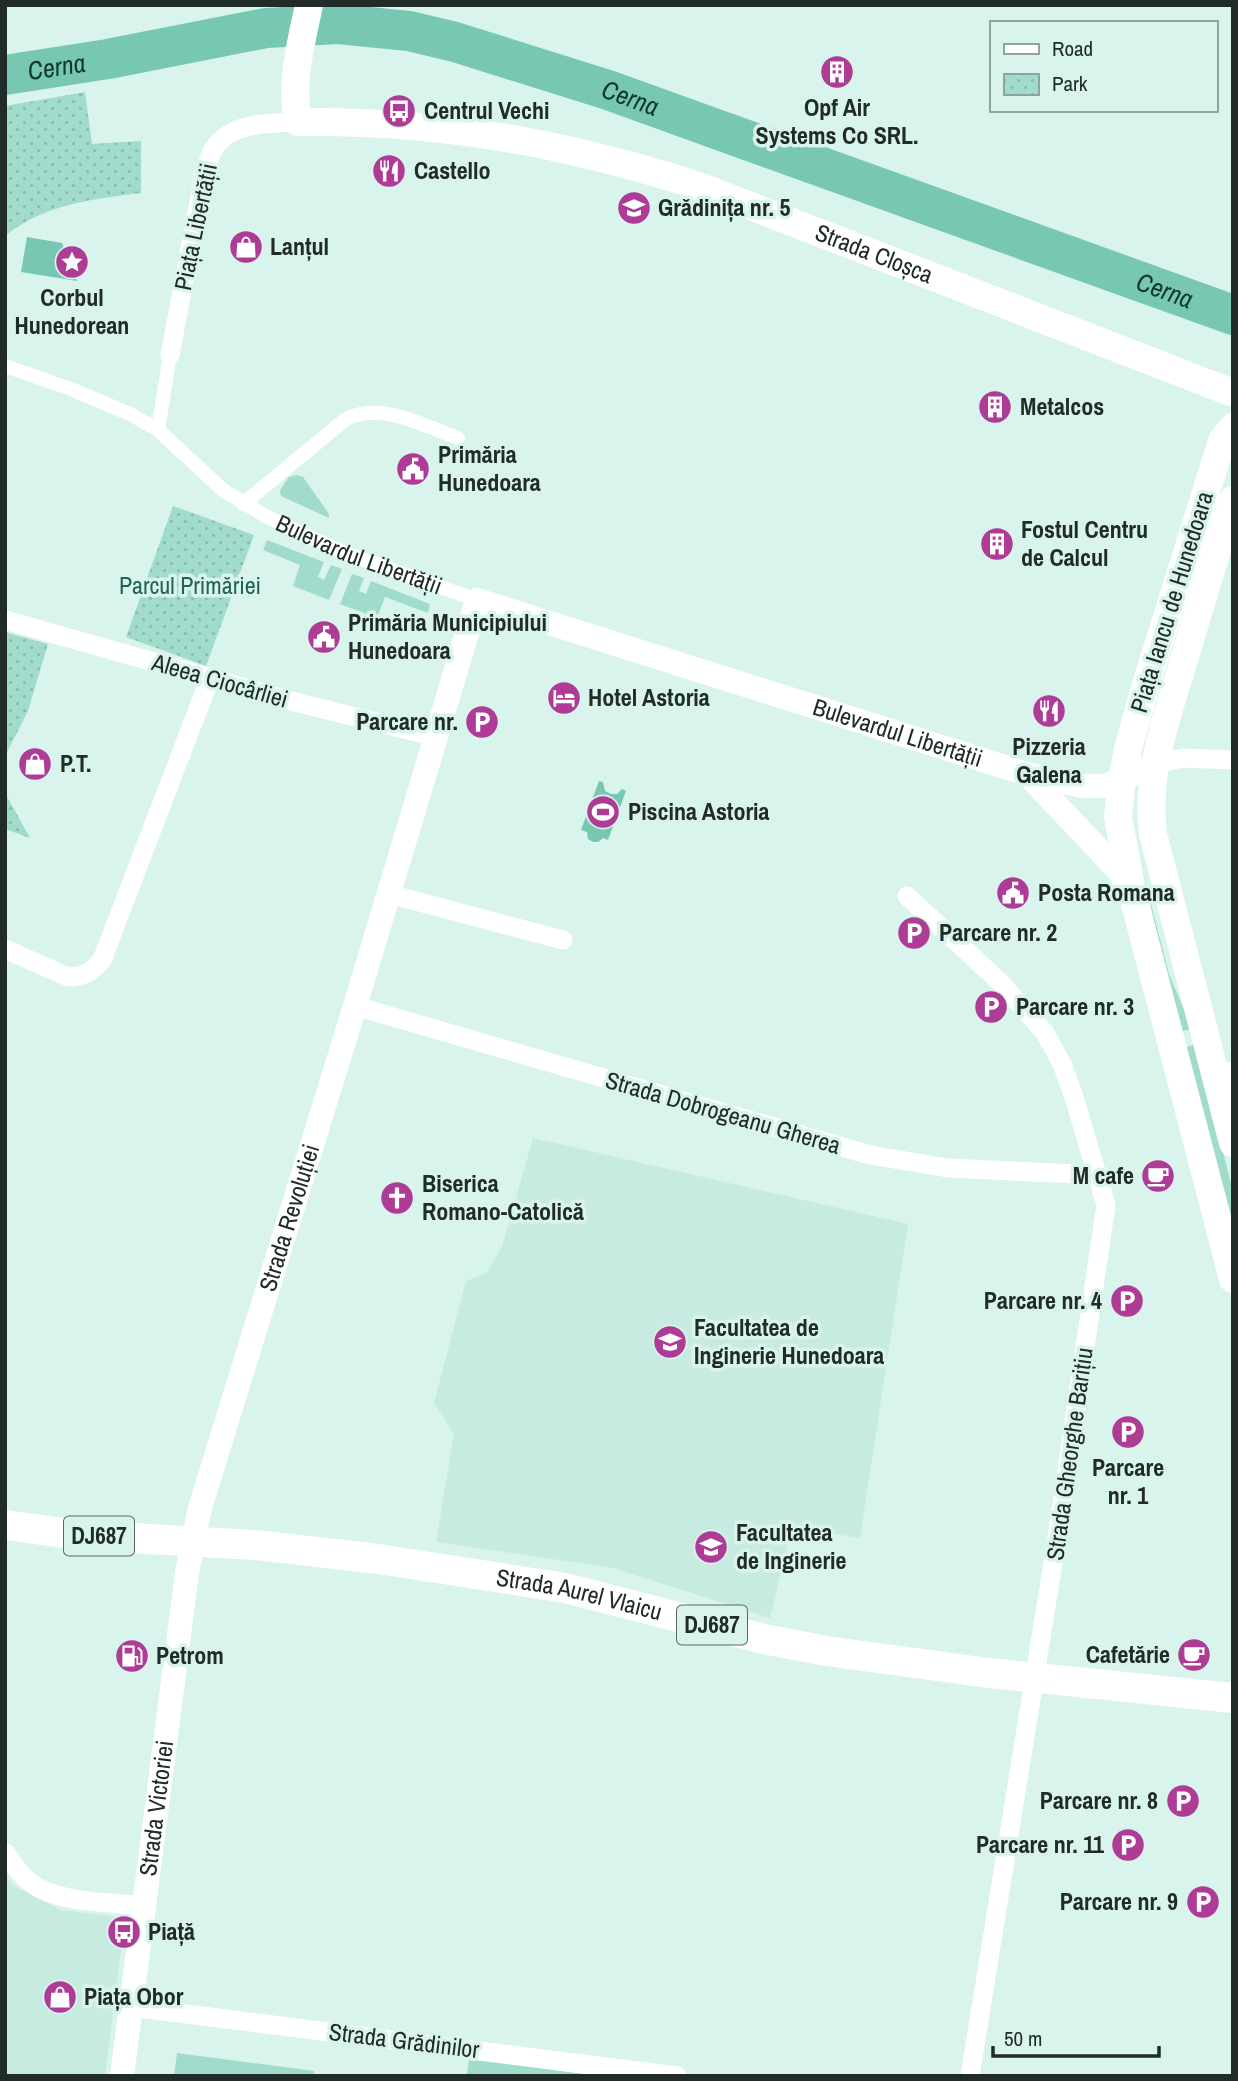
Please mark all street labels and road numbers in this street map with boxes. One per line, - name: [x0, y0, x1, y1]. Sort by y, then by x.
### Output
- street label: Piața Libertății: [166, 160, 224, 293]
- street label: Strada Cloșca: [811, 216, 938, 290]
- street label: Piața Iancu de Hunedoara: [1122, 487, 1220, 716]
- street label: Bulevardul Libertății: [271, 506, 447, 601]
- street label: Aleea Ciocârliei: [148, 645, 292, 715]
- street label: Bulevardul Libertății: [809, 690, 987, 774]
- street label: Strada Dobrogeanu Gherea: [602, 1063, 844, 1161]
- street label: Strada Revoluției: [251, 1140, 326, 1295]
- street label: Strada Gheorghe Barițiu: [1038, 1345, 1100, 1562]
- road number: DJ687: [64, 1516, 134, 1555]
- street label: Strada Aurel Vlaicu: [494, 1561, 665, 1627]
- road number: DJ687: [677, 1606, 747, 1644]
- street label: Strada Victoriei: [131, 1738, 180, 1878]
- street label: Strada Grădinilor: [327, 2015, 481, 2065]

